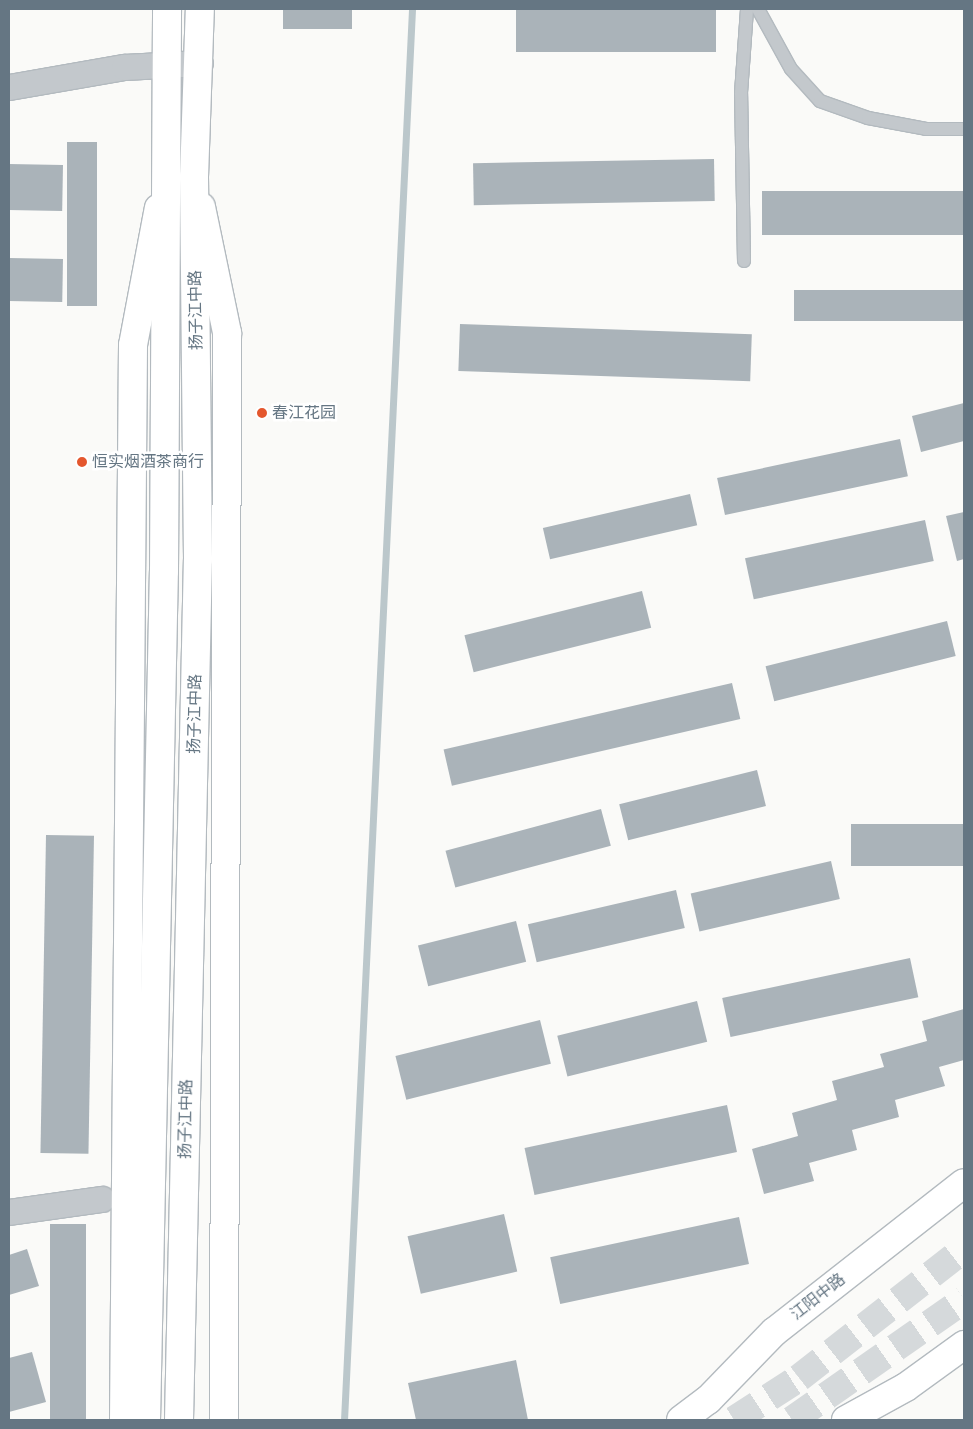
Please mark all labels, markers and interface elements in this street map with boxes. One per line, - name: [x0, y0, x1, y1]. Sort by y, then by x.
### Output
- street label: 扬子江中路: [186, 270, 206, 350]
- place label: 春江花园: [272, 403, 336, 423]
- marker: 春江花园: [256, 407, 268, 419]
- place label: 恒实烟酒茶商行: [92, 452, 204, 472]
- marker: 恒实烟酒茶商行: [76, 456, 88, 468]
- street label: 扬子江中路: [185, 674, 205, 754]
- street label: 扬子江中路: [176, 1079, 196, 1159]
- street label: 江阳中路: [787, 1270, 849, 1324]

